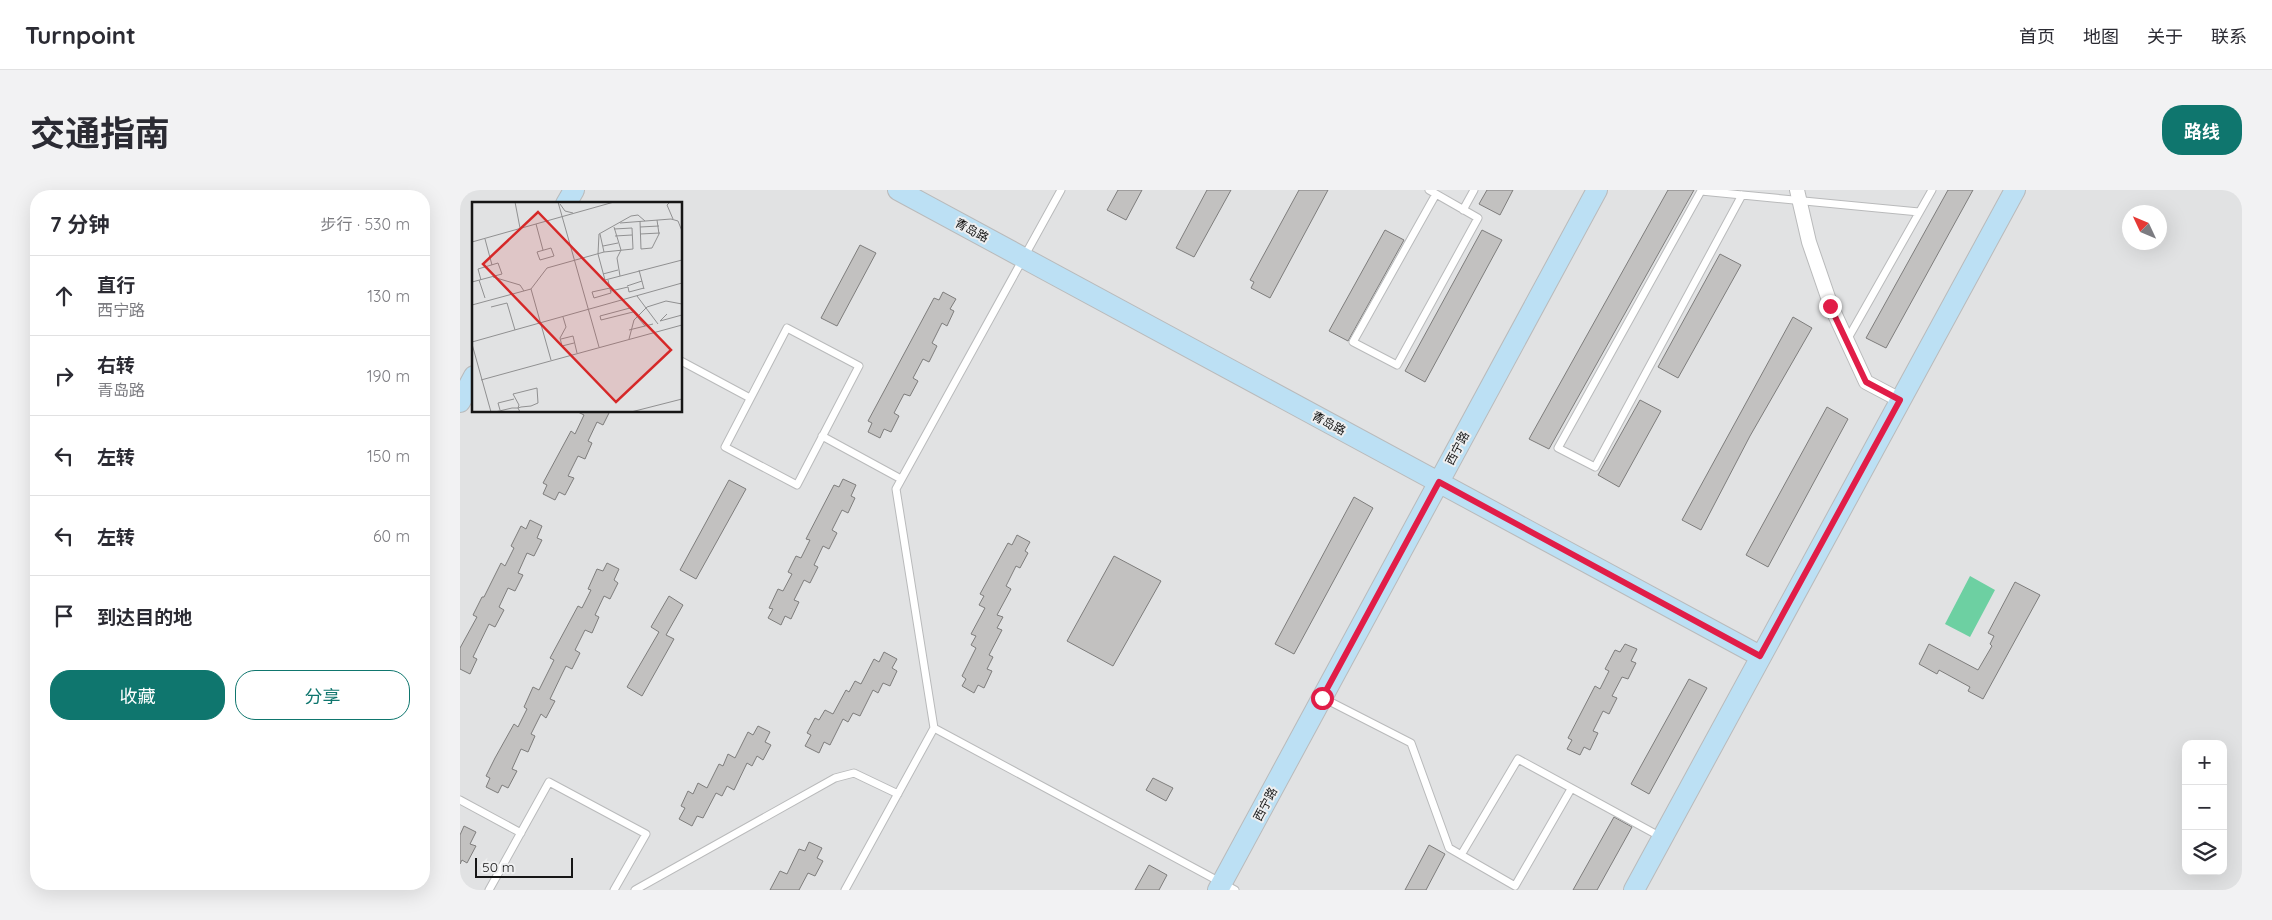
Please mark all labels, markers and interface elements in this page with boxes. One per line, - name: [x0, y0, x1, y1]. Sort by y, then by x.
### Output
- text: Turnpoint: [25, 20, 136, 50]
- text: 首页: [2019, 25, 2055, 48]
- text: 地图: [2083, 25, 2119, 48]
- text: 关于: [2147, 25, 2183, 48]
- text: 联系: [2211, 25, 2247, 48]
- button: 路线: [2162, 105, 2242, 155]
- text: 交通指南: [30, 111, 170, 155]
- inset map: [472, 202, 682, 412]
- north arrow: [2122, 205, 2167, 250]
- text: 7 分钟: [50, 211, 109, 237]
- text: 步行 · 530 m: [321, 214, 410, 234]
- street label: 青岛路: [953, 215, 991, 245]
- text: 直行: [97, 273, 135, 297]
- icon: ahead: [50, 282, 78, 310]
- text: 130 m: [367, 286, 410, 306]
- route end: [1819, 295, 1842, 318]
- text: 西宁路: [97, 300, 145, 320]
- text: 右转: [97, 353, 135, 377]
- icon: right: [50, 362, 78, 390]
- text: 190 m: [367, 366, 410, 386]
- text: 青岛路: [97, 380, 145, 400]
- street label: 青岛路: [1310, 408, 1348, 438]
- street label: 西宁路: [1442, 429, 1472, 467]
- icon: left: [50, 442, 78, 470]
- text: 左转: [97, 445, 135, 469]
- text: 150 m: [367, 446, 410, 466]
- icon: left: [50, 522, 78, 550]
- text: 左转: [97, 525, 135, 549]
- text: 60 m: [373, 526, 410, 546]
- icon: arrive: [50, 602, 78, 630]
- text: 到达目的地: [97, 605, 192, 629]
- button: 收藏: [50, 670, 225, 720]
- button: 分享: [235, 670, 410, 720]
- route start: [1311, 687, 1334, 710]
- map controls: [2182, 740, 2227, 875]
- button: +: [2182, 740, 2227, 785]
- street label: 西宁路: [1250, 785, 1280, 823]
- button: −: [2182, 785, 2227, 830]
- button: layers: [2182, 830, 2227, 875]
- scale bar: [475, 855, 572, 878]
- text: 50 m: [482, 858, 515, 876]

